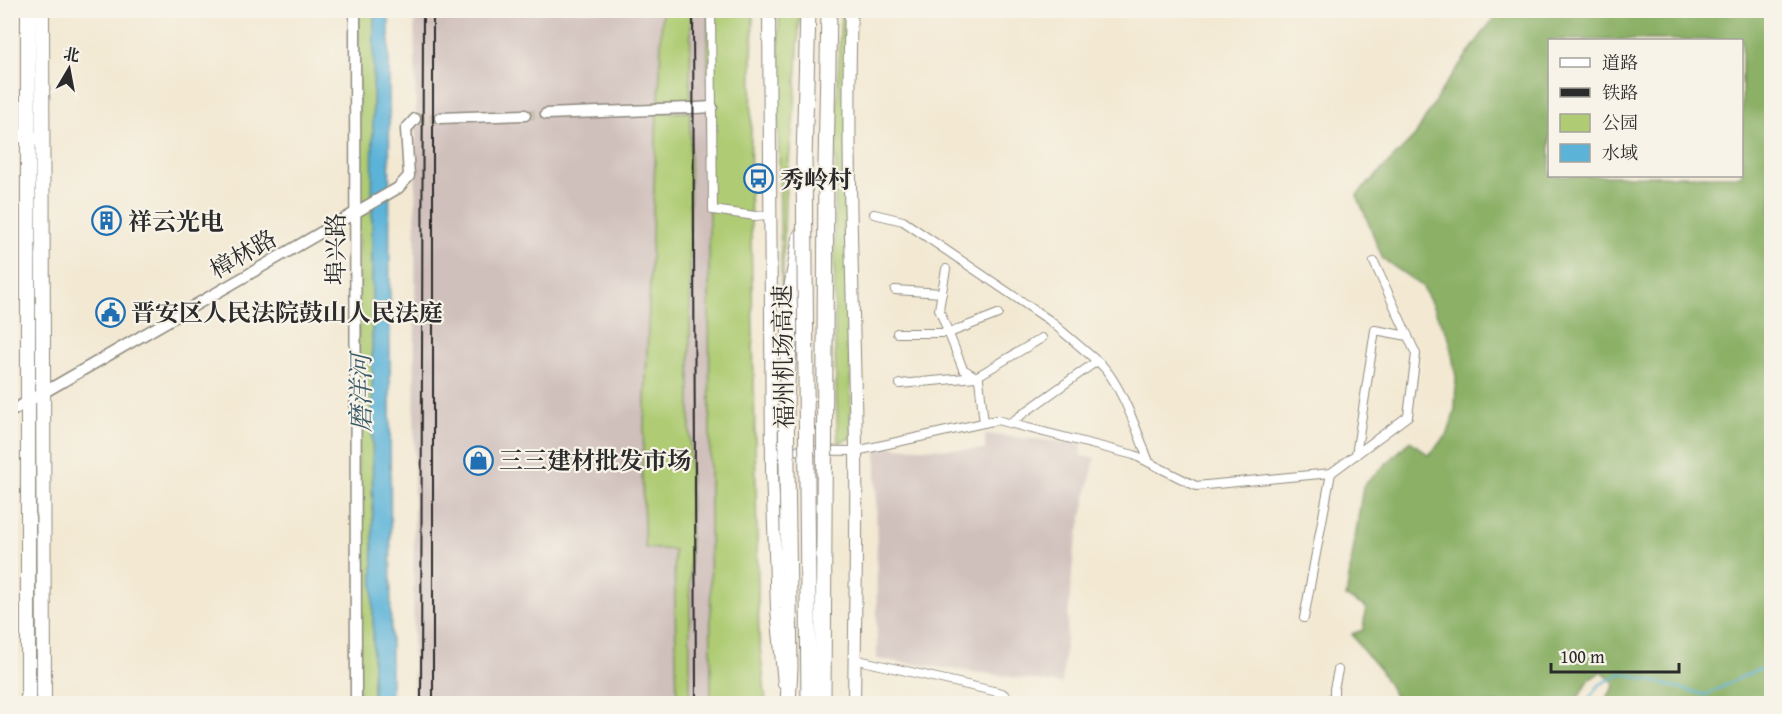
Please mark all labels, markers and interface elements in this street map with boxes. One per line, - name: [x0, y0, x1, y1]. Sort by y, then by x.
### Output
- north arrow: [39, 39, 99, 99]
- legend: [1548, 39, 1743, 177]
- text: 北: [62, 41, 82, 67]
- text: 道路: [1602, 49, 1638, 76]
- text: 铁路: [1602, 79, 1638, 106]
- text: 公园: [1602, 109, 1638, 136]
- text: 水域: [1602, 139, 1638, 166]
- place label: 秀岭村: [780, 162, 852, 197]
- bus stop icon: 秀岭村: [743, 163, 775, 195]
- place label: 祥云光电: [128, 204, 224, 239]
- building icon: 祥云光电: [91, 205, 123, 237]
- street label: 埠兴路: [318, 213, 353, 285]
- street label: 樟林路: [203, 221, 283, 287]
- street label: 福州机场高速: [764, 285, 802, 429]
- place label: 晋安区人民法院鼓山人民法庭: [131, 295, 443, 330]
- public building icon: 晋安区人民法院鼓山人民法庭: [94, 296, 126, 328]
- water label: 磨洋河: [341, 350, 380, 432]
- place label: 三三建材批发市场: [499, 443, 691, 478]
- shop icon: 三三建材批发市场: [462, 444, 494, 476]
- scale bar: [1551, 636, 1678, 674]
- text: 100 m: [1560, 643, 1605, 670]

